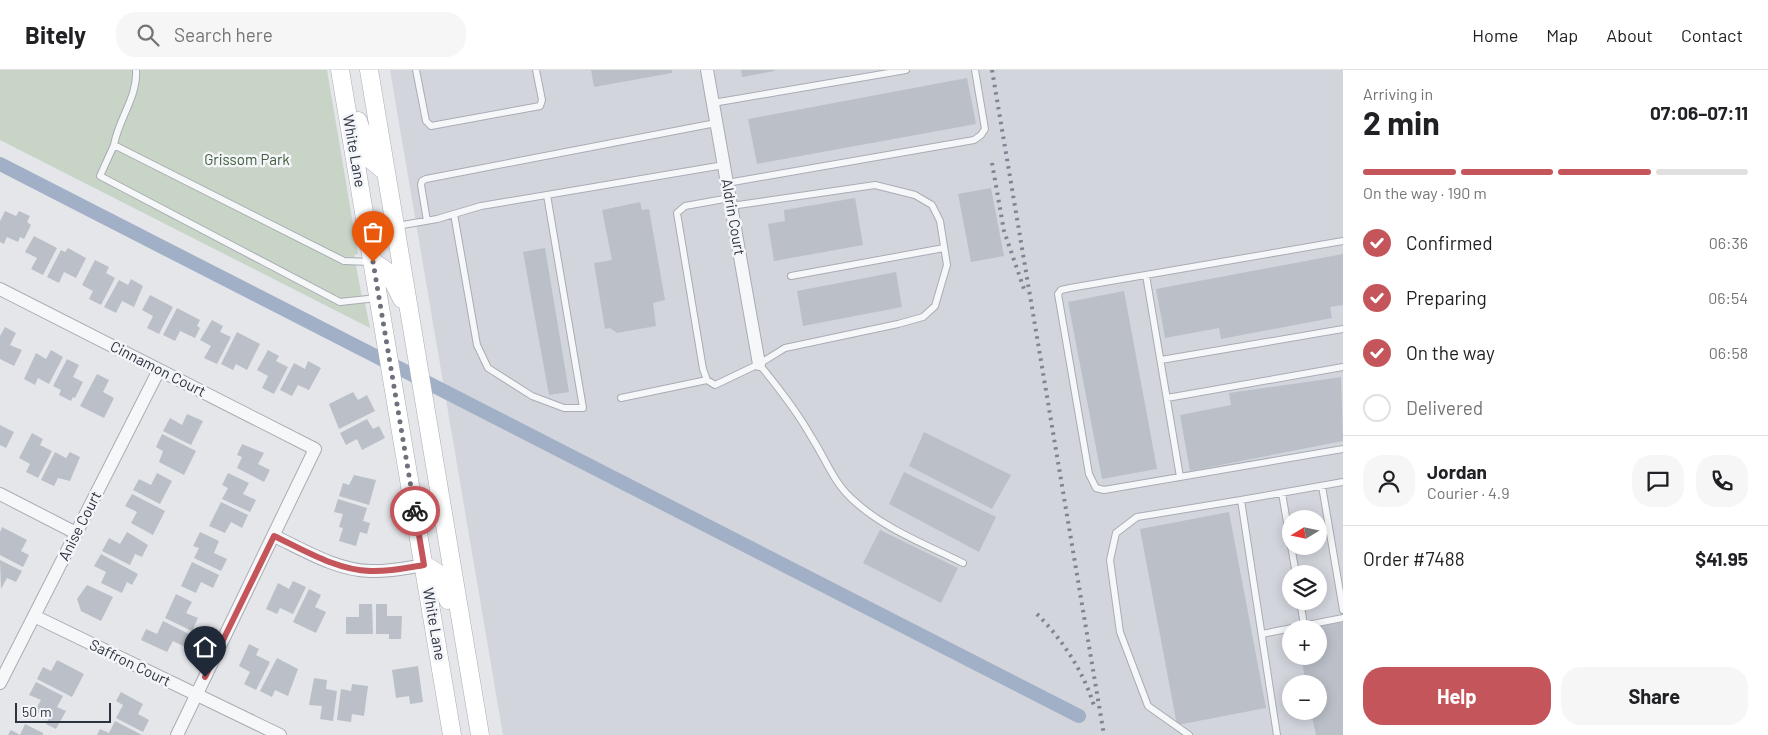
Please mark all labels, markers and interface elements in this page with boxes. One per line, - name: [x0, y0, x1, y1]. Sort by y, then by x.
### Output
- search box: [116, 12, 466, 57]
- text: Bitely: [25, 20, 86, 49]
- icon: search: [134, 21, 162, 49]
- text: Search here: [174, 23, 273, 46]
- text: Home: [1472, 24, 1518, 46]
- text: Map: [1546, 24, 1578, 46]
- text: About: [1606, 24, 1653, 46]
- text: Contact: [1681, 24, 1743, 46]
- text: Arriving in: [1363, 84, 1433, 103]
- text: 07:06–07:11: [1650, 101, 1748, 124]
- text: 2 min: [1363, 103, 1440, 141]
- street label: White Lane: [340, 113, 370, 189]
- park label: Grissom Park: [204, 150, 290, 168]
- street label: Aldrin Court: [718, 177, 750, 257]
- text: On the way · 190 m: [1363, 183, 1487, 202]
- pin: [352, 211, 394, 262]
- icon: bag: [359, 218, 387, 246]
- icon: check: [1363, 229, 1391, 257]
- text: Confirmed: [1406, 231, 1493, 254]
- text: 06:36: [1709, 233, 1748, 252]
- icon: check: [1363, 284, 1391, 312]
- text: Preparing: [1406, 286, 1487, 309]
- text: 06:54: [1708, 288, 1748, 307]
- street label: Cinnamon Court: [108, 336, 209, 400]
- icon: check: [1363, 339, 1391, 367]
- text: On the way: [1406, 341, 1495, 364]
- text: 06:58: [1709, 343, 1748, 362]
- text: Delivered: [1406, 396, 1483, 419]
- button: person: [1363, 455, 1415, 507]
- button: chat: [1632, 455, 1684, 507]
- button: phone: [1696, 455, 1748, 507]
- text: Jordan: [1427, 460, 1487, 483]
- text: Courier · 4.9: [1427, 483, 1510, 502]
- courier: [390, 486, 440, 536]
- street label: Anise Court: [54, 488, 104, 563]
- icon: bike: [401, 497, 429, 525]
- north arrow: [1282, 510, 1328, 555]
- map controls: [1282, 510, 1327, 720]
- text: Order #7488: [1363, 547, 1465, 570]
- text: $41.95: [1695, 547, 1748, 570]
- button: layers: [1282, 565, 1327, 610]
- street label: White Lane: [420, 586, 450, 662]
- button: +: [1282, 620, 1327, 665]
- pin: [184, 626, 226, 677]
- icon: home: [191, 633, 219, 661]
- street label: Saffron Court: [87, 635, 174, 690]
- button: Help: [1363, 667, 1551, 725]
- button: Share: [1561, 667, 1748, 725]
- button: −: [1282, 675, 1327, 720]
- scale bar: [15, 700, 111, 723]
- text: 50 m: [22, 703, 51, 720]

